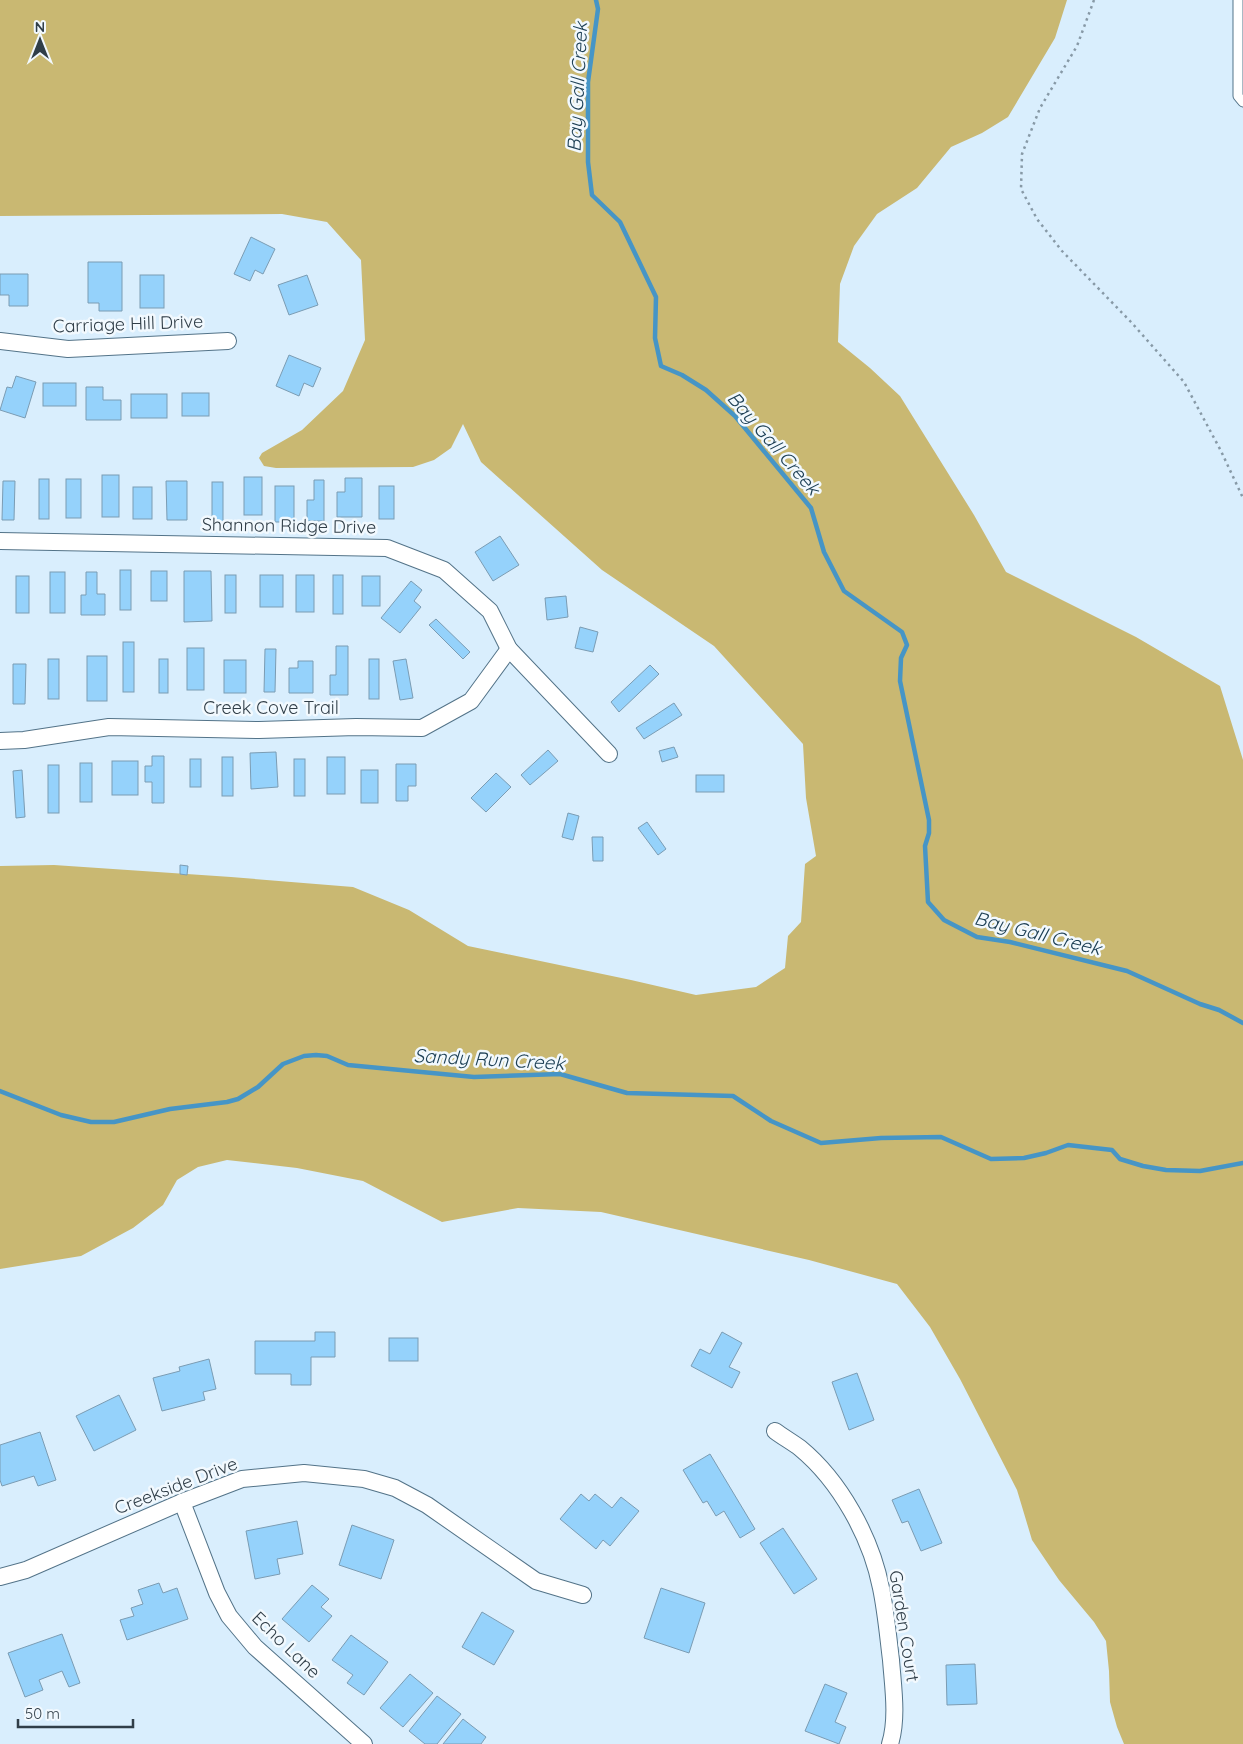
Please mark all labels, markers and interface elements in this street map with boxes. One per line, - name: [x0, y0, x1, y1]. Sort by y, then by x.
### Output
- north arrow: [15, 15, 65, 65]
- text: N: [35, 18, 45, 36]
- water label: Bay Gall Creek: [562, 20, 592, 152]
- street label: Carriage Hill Drive: [52, 309, 204, 338]
- water label: Bay Gall Creek: [722, 386, 827, 501]
- street label: Shannon Ridge Drive: [202, 512, 376, 539]
- street label: Creek Cove Trail: [203, 696, 339, 719]
- water label: Bay Gall Creek: [972, 906, 1106, 961]
- water label: Sandy Run Creek: [413, 1043, 567, 1075]
- street label: Creekside Drive: [111, 1452, 241, 1520]
- street label: Garden Court: [884, 1569, 925, 1683]
- street label: Echo Lane: [247, 1606, 325, 1683]
- scale bar: [18, 1696, 132, 1728]
- text: 50 m: [25, 1704, 60, 1723]

